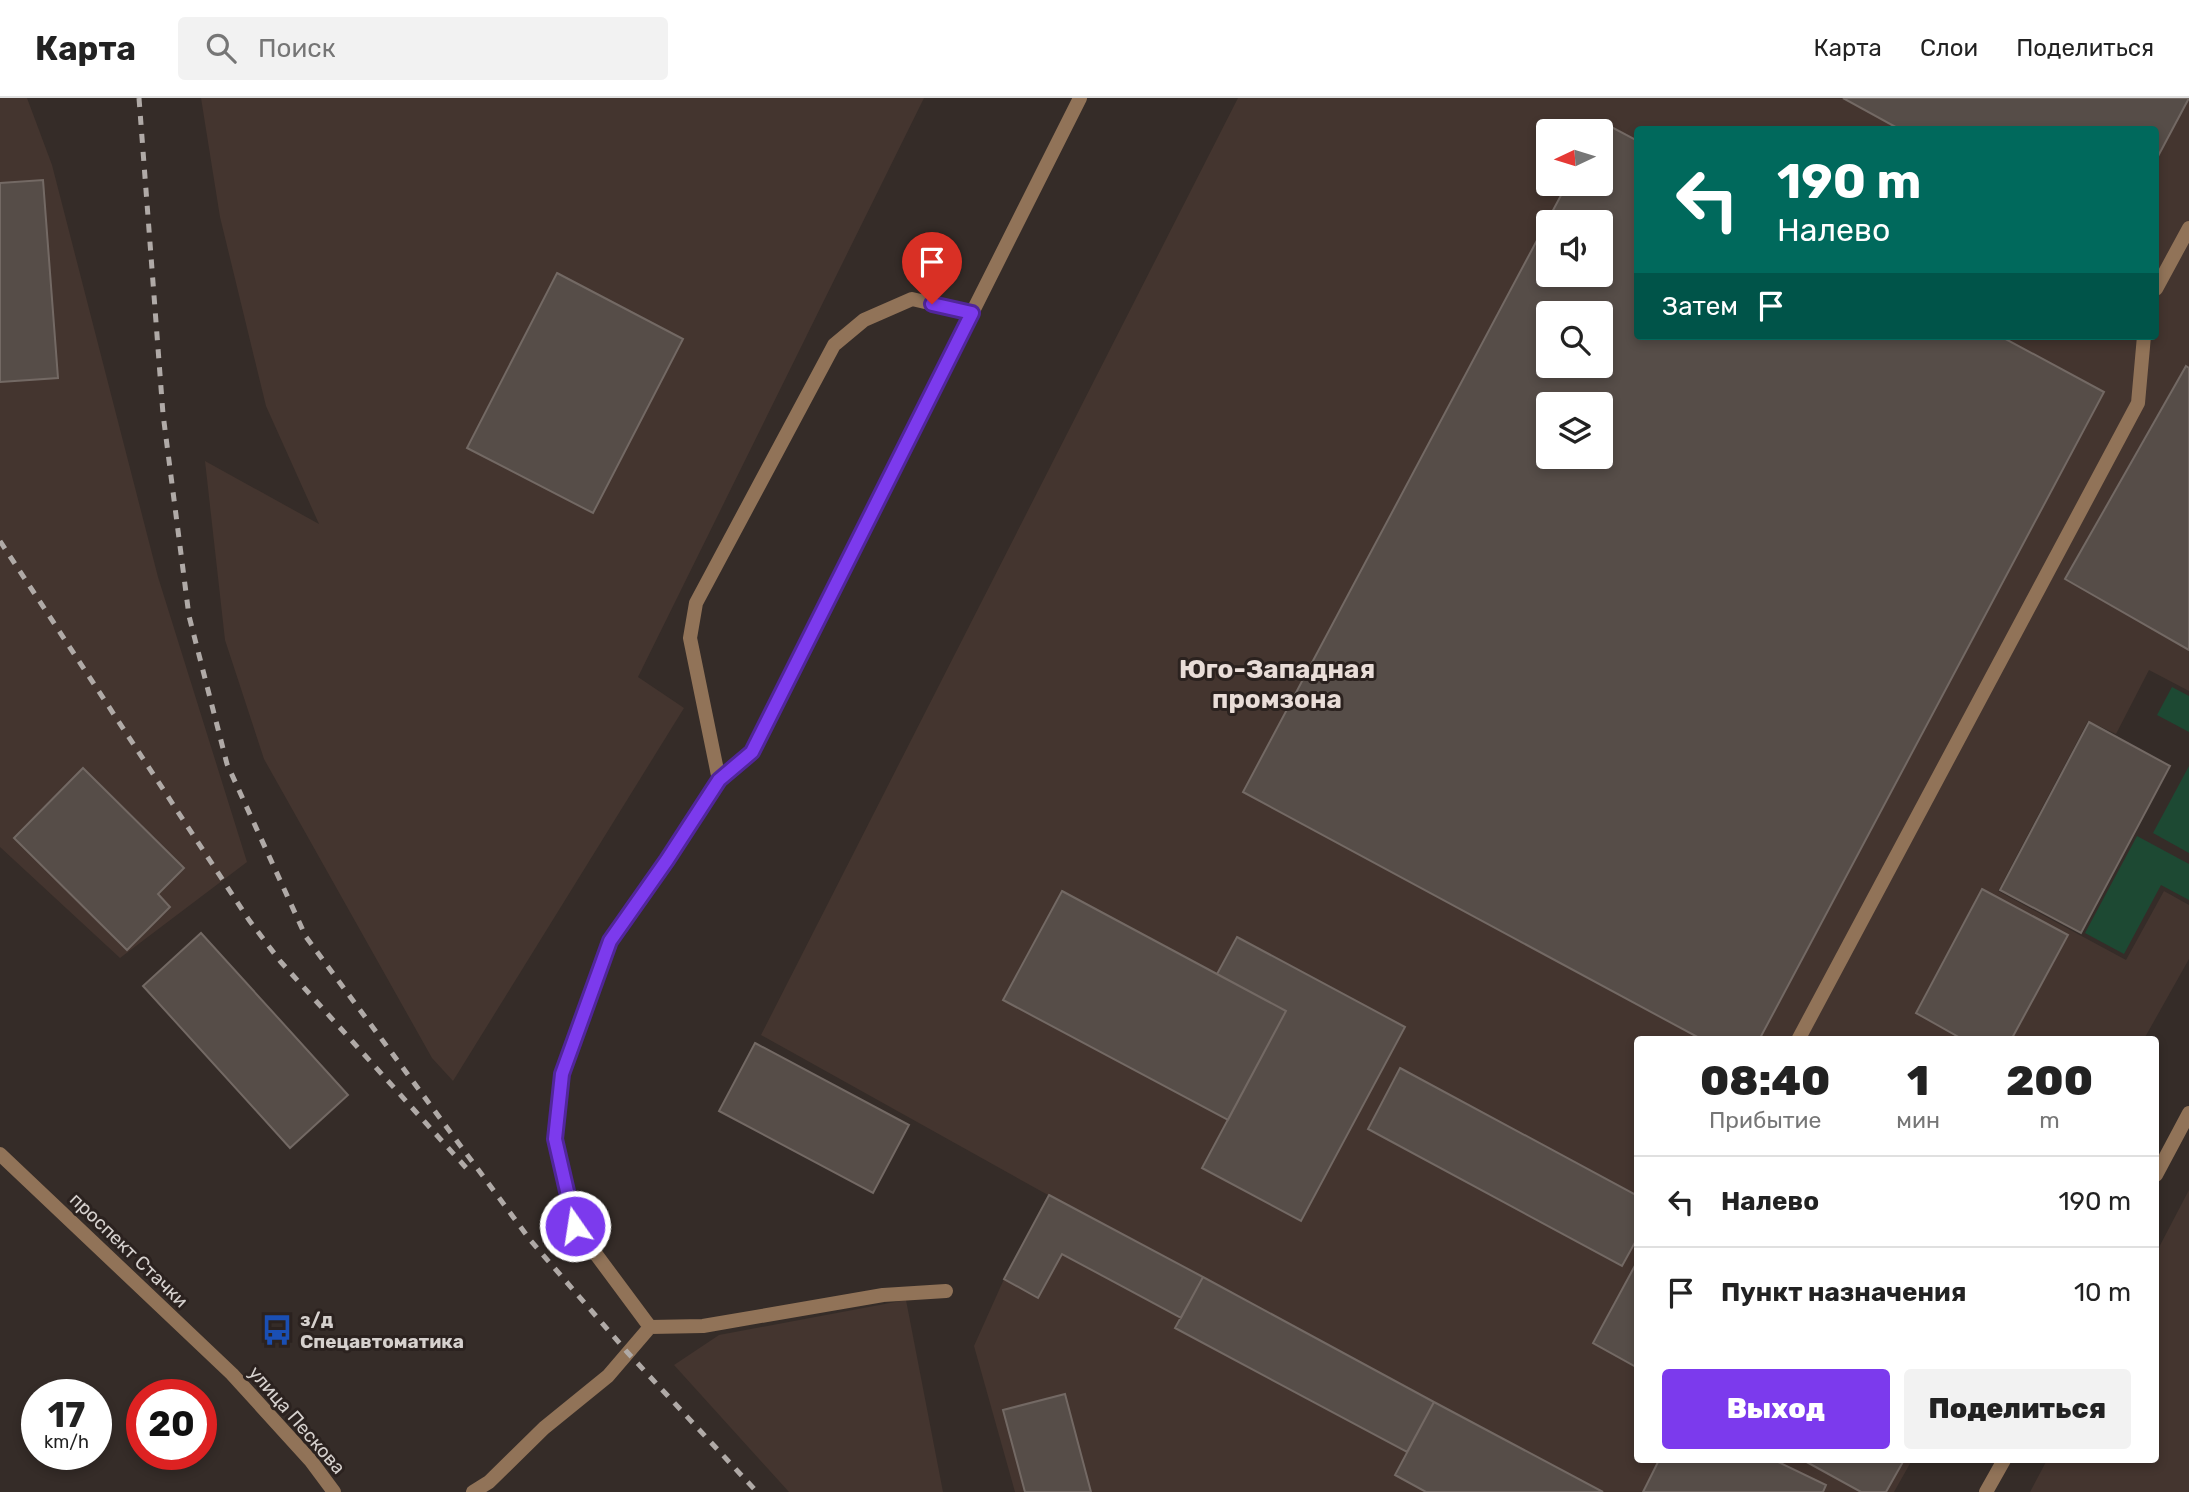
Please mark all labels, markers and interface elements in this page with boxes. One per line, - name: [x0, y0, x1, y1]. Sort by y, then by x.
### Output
- search box: [178, 17, 668, 80]
- text: Карта: [35, 29, 136, 68]
- icon: search: [202, 29, 240, 67]
- text: Поиск: [258, 33, 336, 64]
- text: Карта: [1813, 34, 1882, 62]
- text: Слои: [1920, 34, 1978, 62]
- text: Поделиться: [2016, 34, 2154, 62]
- north arrow: [1536, 119, 1614, 196]
- map controls: [1536, 119, 1613, 469]
- text: 190 m: [1777, 152, 1921, 210]
- icon: left: [1662, 154, 1753, 245]
- button: sound: [1536, 210, 1613, 287]
- text: Налево: [1777, 211, 1890, 249]
- pin: [902, 232, 962, 304]
- icon: arrive: [913, 243, 951, 281]
- icon: arrive: [1752, 287, 1790, 325]
- text: Затем: [1662, 291, 1738, 322]
- button: search: [1536, 301, 1613, 378]
- button: layers: [1536, 392, 1613, 469]
- district label: Юго-Западная промзона: [1179, 654, 1375, 715]
- text: 08:40: [1700, 1056, 1830, 1106]
- text: 1: [1907, 1056, 1929, 1106]
- text: 200: [2006, 1056, 2093, 1106]
- text: Прибытие: [1709, 1106, 1821, 1134]
- text: мин: [1896, 1106, 1940, 1134]
- text: m: [2039, 1106, 2060, 1134]
- icon: left: [1662, 1183, 1700, 1221]
- text: Налево: [1721, 1186, 1819, 1217]
- text: 190 m: [2058, 1186, 2131, 1217]
- street label: проспект Стачки: [65, 1188, 193, 1312]
- position arrow: [538, 1189, 612, 1263]
- icon: arrive: [1662, 1274, 1700, 1312]
- text: Пункт назначения: [1721, 1277, 1966, 1308]
- text: 10 m: [2074, 1277, 2131, 1308]
- place label: з/д Спецавтоматика: [300, 1308, 464, 1353]
- bus stop icon: з/д Спецавтоматика: [260, 1313, 294, 1347]
- street label: улица Пескова: [244, 1361, 350, 1479]
- button: Выход: [1662, 1369, 1890, 1449]
- button: Поделиться: [1904, 1369, 2131, 1449]
- speed limit sign: 20: [126, 1379, 217, 1470]
- text: 17: [48, 1394, 85, 1436]
- text: km/h: [44, 1431, 89, 1453]

